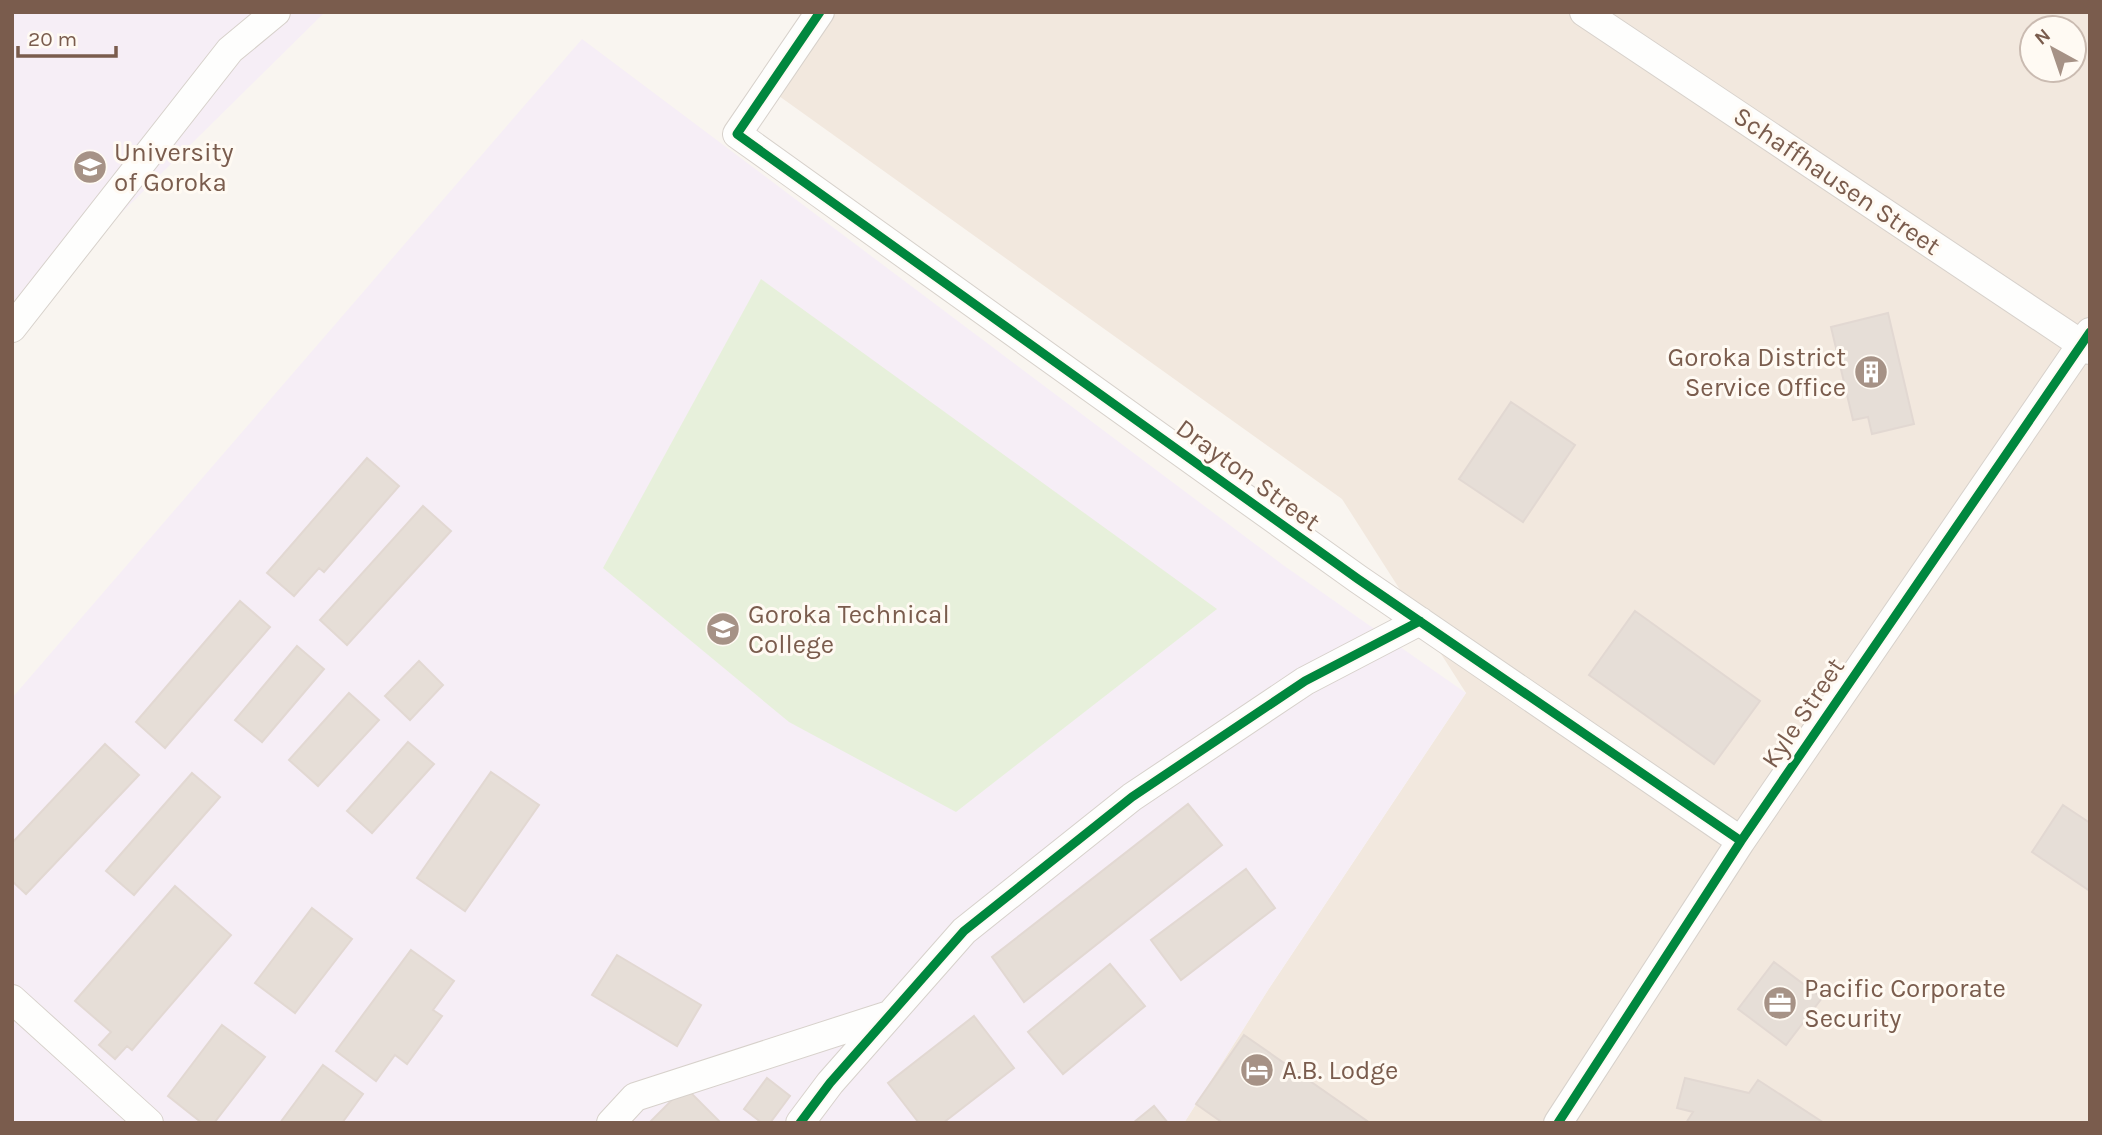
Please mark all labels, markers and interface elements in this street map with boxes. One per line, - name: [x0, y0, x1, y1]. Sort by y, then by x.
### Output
- scale bar: [18, 14, 116, 58]
- north arrow: [2018, 14, 2088, 84]
- text: N: [2030, 24, 2055, 50]
- text: 20 m: [28, 27, 77, 51]
- street label: Schaffhausen Street: [1728, 100, 1947, 262]
- place label: University of Goroka: [114, 137, 234, 198]
- school or university icon: University of Goroka: [71, 148, 109, 186]
- place label: Goroka District Service Office: [1668, 342, 1846, 403]
- building icon: Goroka District Service Office: [1852, 353, 1890, 391]
- street label: Drayton Street: [1170, 412, 1326, 538]
- place label: Goroka Technical College: [748, 599, 950, 660]
- school or university icon: Goroka Technical College: [704, 610, 742, 648]
- street label: Kyle Street: [1755, 652, 1851, 774]
- place label: Pacific Corporate Security: [1804, 973, 2006, 1034]
- office icon: Pacific Corporate Security: [1761, 984, 1799, 1022]
- hotel icon: A.B. Lodge: [1238, 1051, 1276, 1089]
- place label: A.B. Lodge: [1282, 1055, 1398, 1086]

